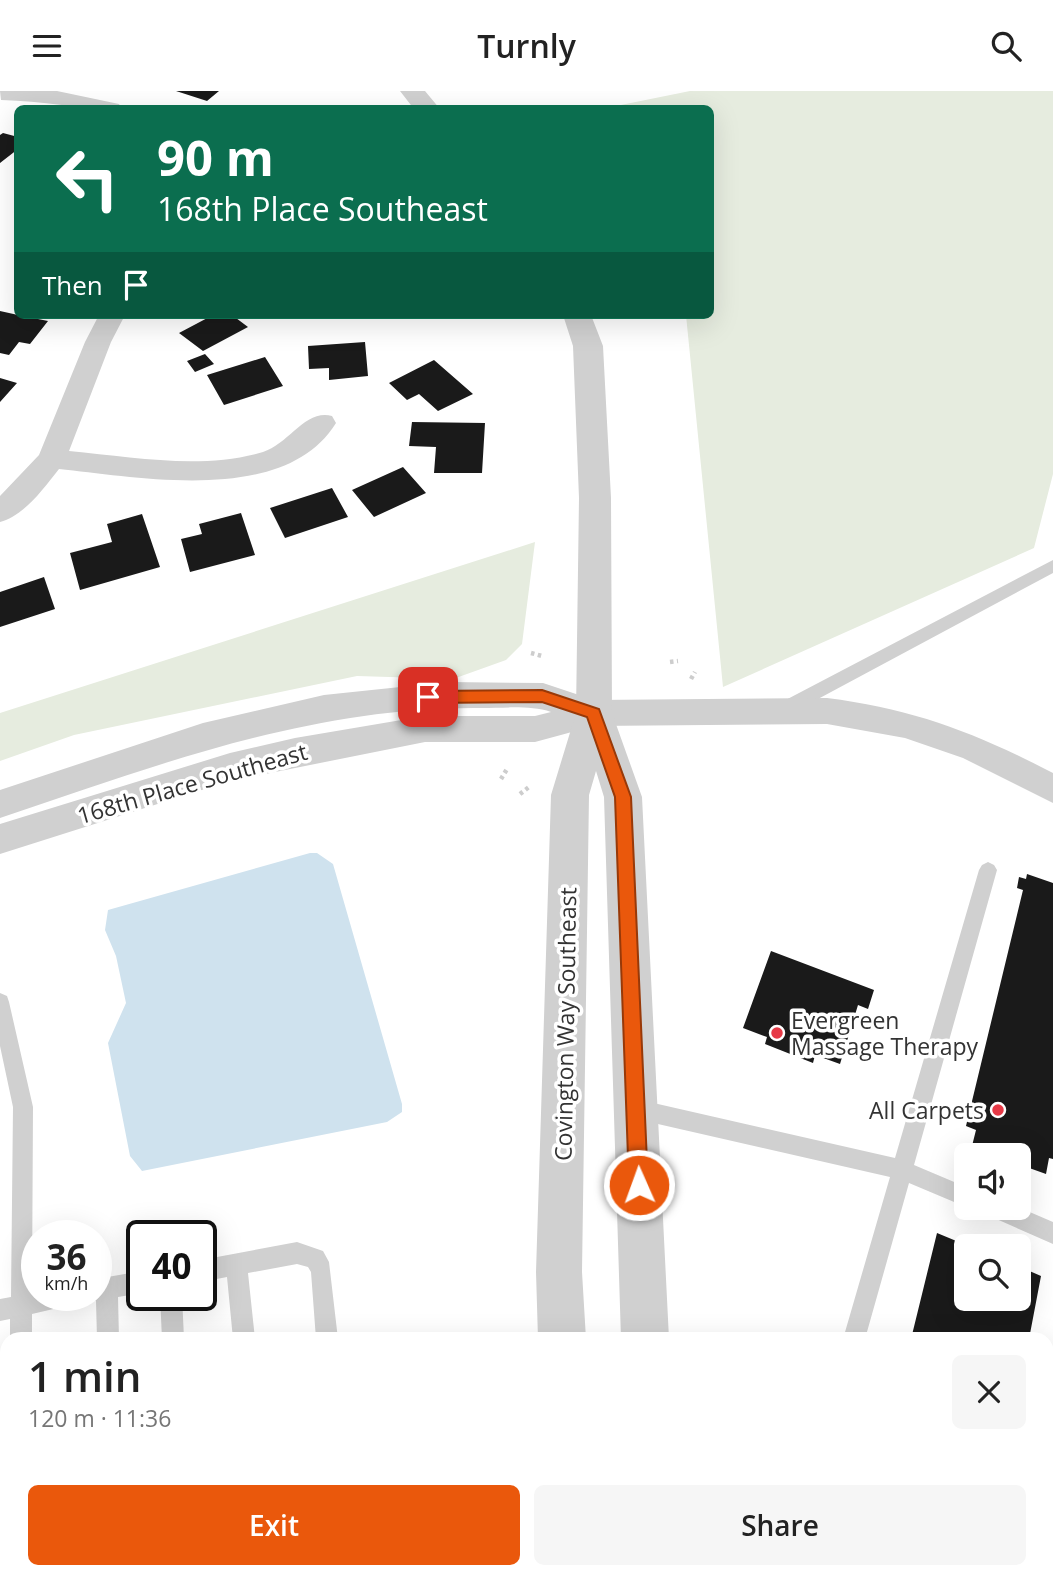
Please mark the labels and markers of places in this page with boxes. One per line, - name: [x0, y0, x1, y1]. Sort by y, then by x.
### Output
- pin: [398, 667, 458, 727]
- place label: Evergreen Massage Therapy: [791, 1004, 978, 1062]
- marker: Evergreen Massage Therapy: [769, 1025, 785, 1041]
- place label: All Carpets: [869, 1094, 984, 1126]
- marker: All Carpets: [990, 1102, 1006, 1118]

